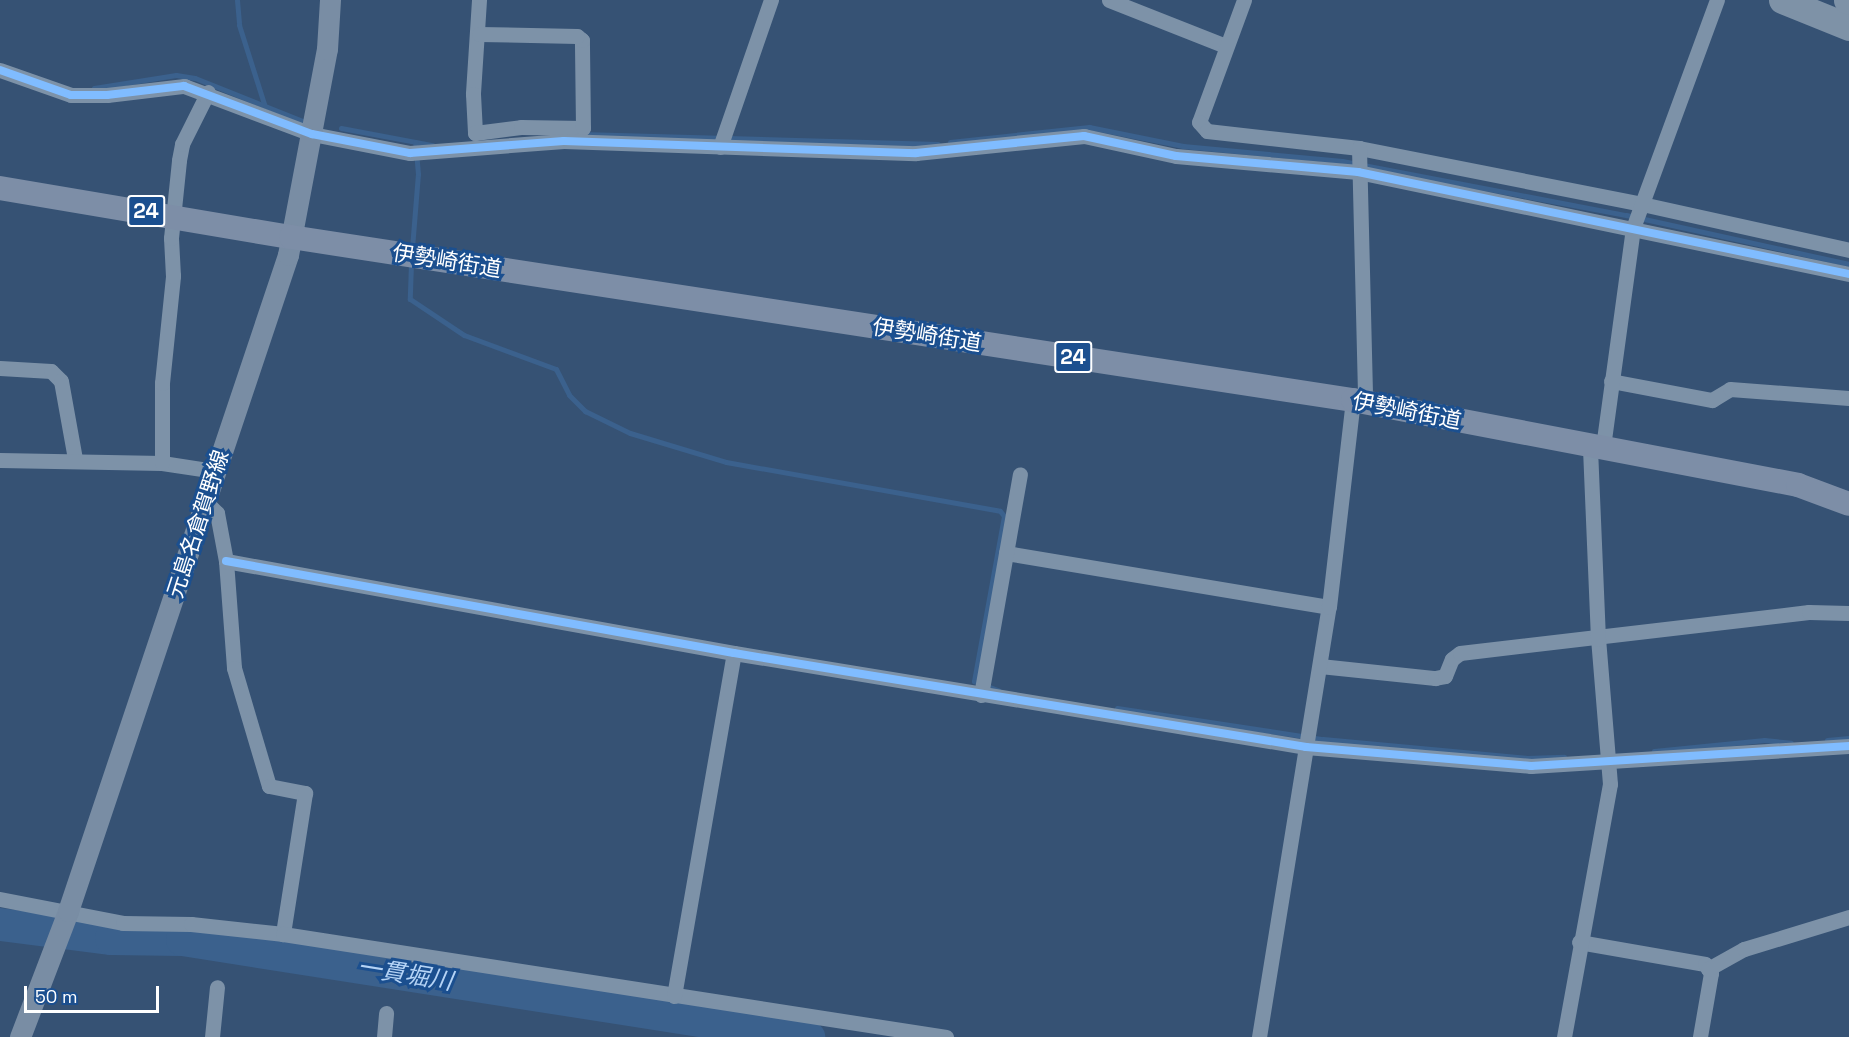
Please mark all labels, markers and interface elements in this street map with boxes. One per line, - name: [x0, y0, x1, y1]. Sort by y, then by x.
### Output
- road number: 24: [126, 193, 166, 229]
- street label: 伊勢崎街道: [391, 239, 503, 283]
- street label: 伊勢崎街道: [871, 313, 983, 357]
- road number: 24: [1054, 339, 1092, 375]
- street label: 伊勢崎街道: [1350, 388, 1464, 434]
- street label: 元島名倉賀野線: [162, 447, 234, 601]
- water label: 一貫堀川: [355, 952, 455, 996]
- scale bar: [27, 974, 162, 1012]
- text: 50 m: [35, 985, 77, 1008]

